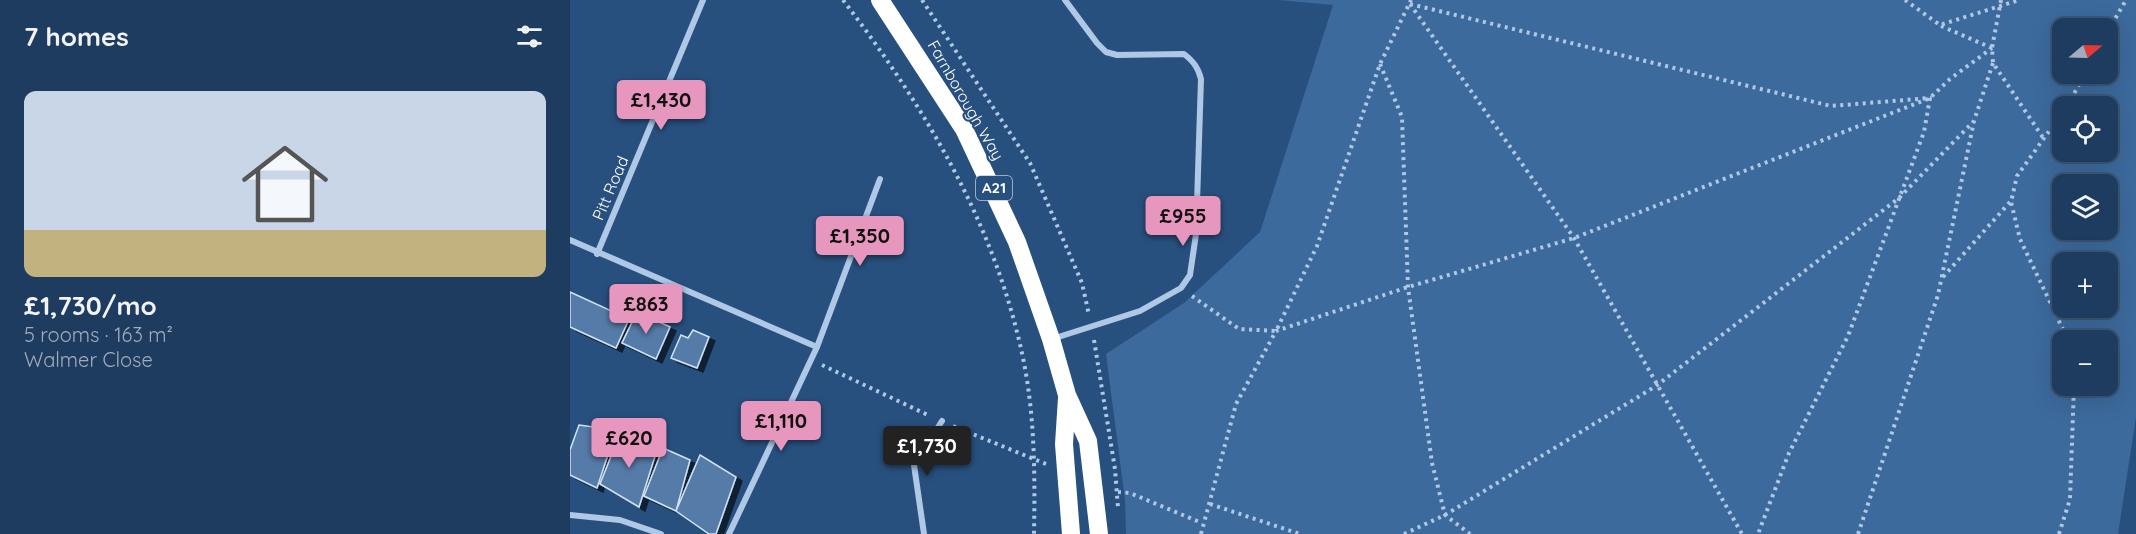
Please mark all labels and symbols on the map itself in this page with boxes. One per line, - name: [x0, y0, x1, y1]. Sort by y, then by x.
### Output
- north arrow: [2052, 18, 2118, 84]
- street label: Farnborough Way: [924, 36, 1008, 164]
- pin: £1,430: [612, 80, 710, 131]
- street label: Pitt Road: [588, 153, 632, 223]
- road number: A21: [976, 176, 1012, 200]
- pin: £955: [1147, 196, 1219, 247]
- pin: £1,350: [811, 216, 909, 267]
- pin: £863: [610, 284, 682, 335]
- pin: £1,110: [732, 401, 830, 452]
- pin: £620: [593, 418, 665, 469]
- pin: £1,730: [878, 426, 976, 477]

